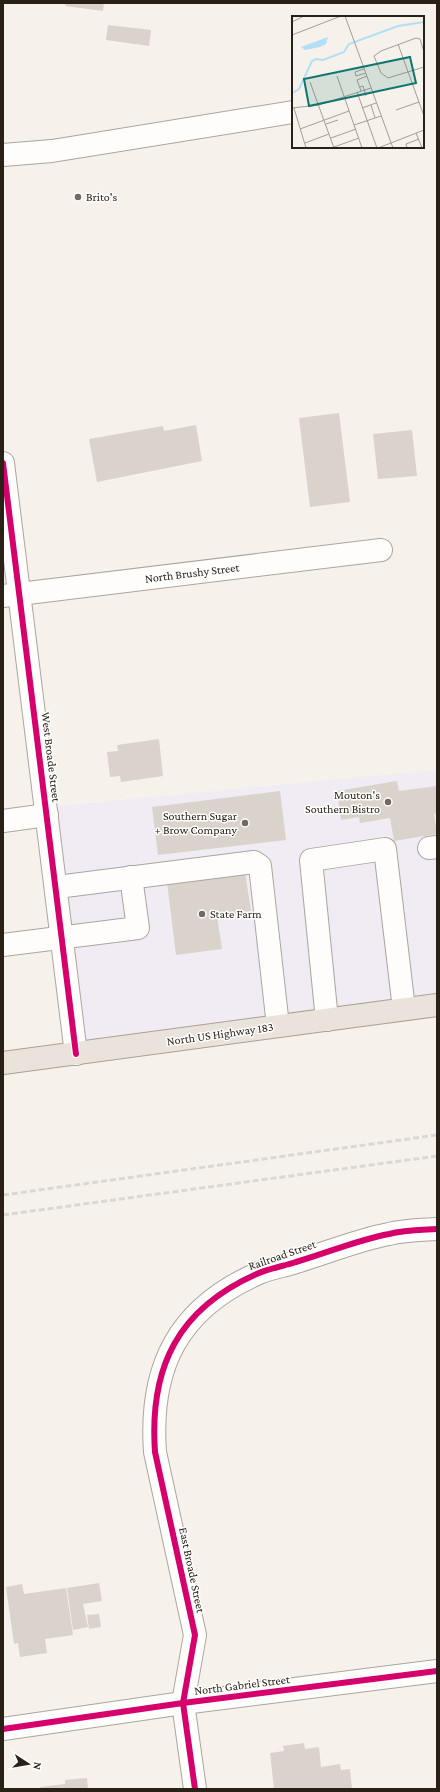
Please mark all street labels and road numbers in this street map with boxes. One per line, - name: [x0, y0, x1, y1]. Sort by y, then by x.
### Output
- street label: North Brushy Street: [144, 560, 241, 586]
- street label: West Broade Street: [39, 711, 64, 804]
- street label: North US Highway 183: [166, 1020, 274, 1048]
- street label: Railroad Street: [246, 1237, 319, 1273]
- street label: East Broade Street: [176, 1526, 208, 1615]
- street label: North Gabriel Street: [193, 1672, 292, 1698]

